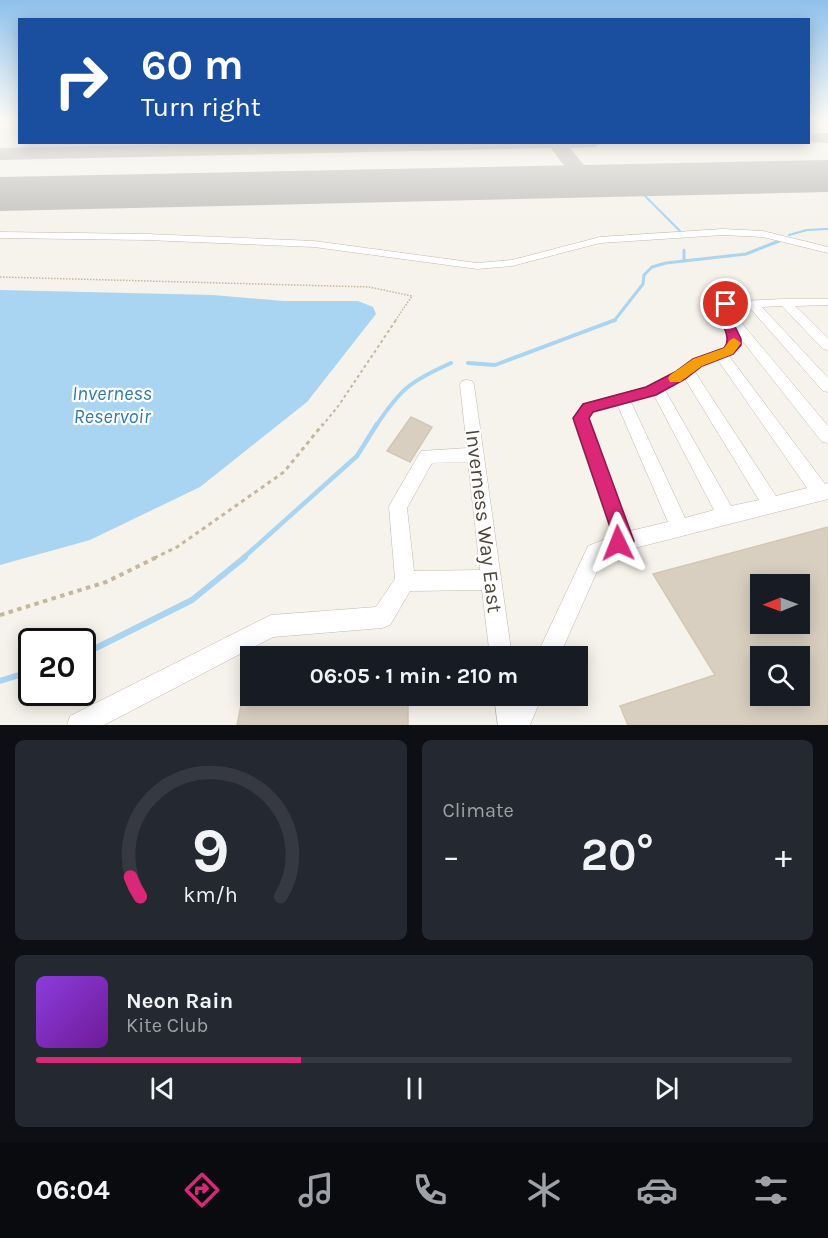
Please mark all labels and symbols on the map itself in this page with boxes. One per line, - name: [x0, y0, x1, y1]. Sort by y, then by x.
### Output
- pin: [700, 278, 751, 329]
- water label: Inverness Reservoir: [72, 382, 152, 428]
- street label: Inverness Way East: [461, 428, 507, 614]
- position arrow: [586, 511, 650, 575]
- north arrow: [750, 574, 810, 634]
- speed limit sign: 20: [18, 628, 96, 706]

